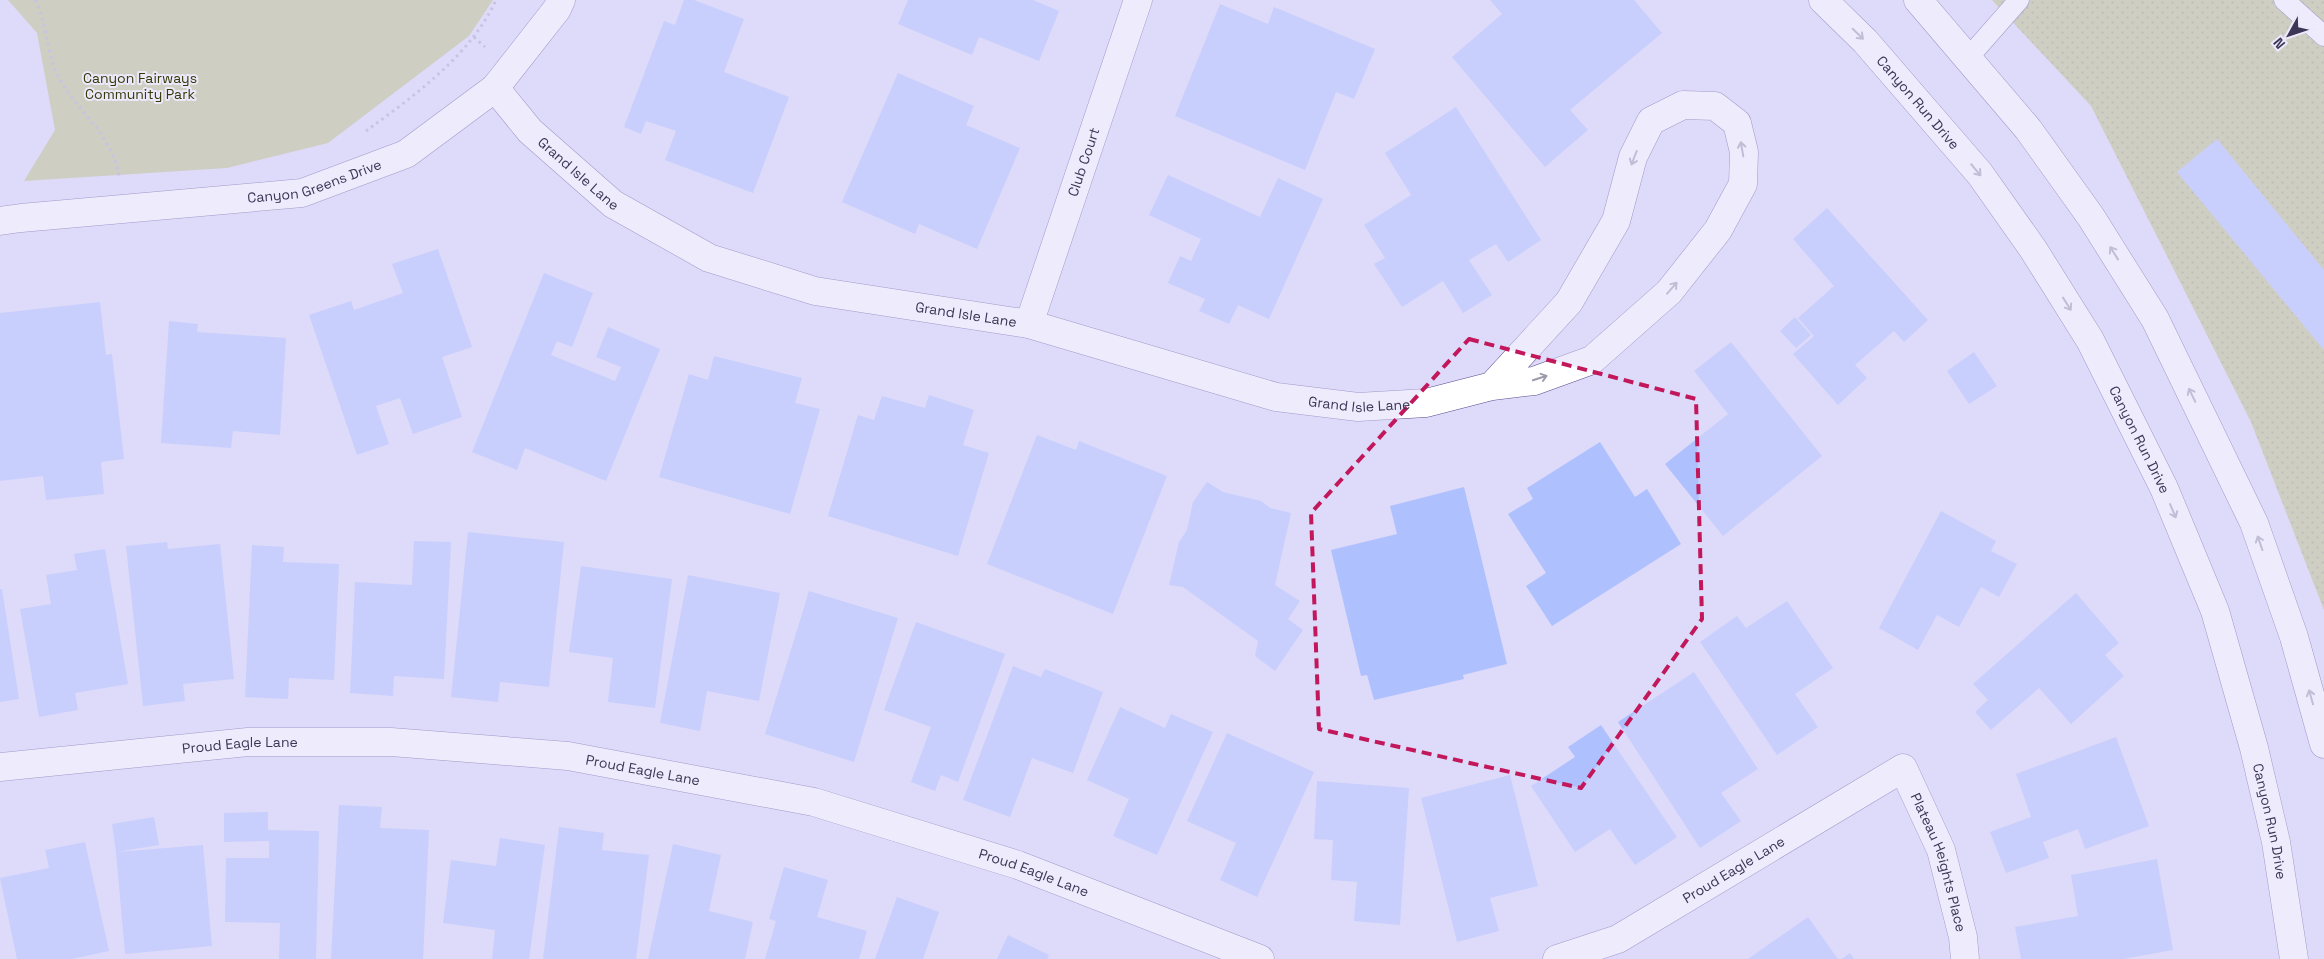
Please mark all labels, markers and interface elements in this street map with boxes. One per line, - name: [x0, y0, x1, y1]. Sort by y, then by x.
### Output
- north arrow: [2264, 10, 2314, 60]
- one-way arrow: [1852, 28, 1864, 40]
- text: N: [2269, 34, 2289, 53]
- street label: Canyon Run Drive: [1873, 52, 1964, 153]
- park label: Canyon Fairways Community Park: [83, 69, 197, 103]
- street label: Club Court: [1064, 125, 1103, 199]
- street label: Grand Isle Lane: [534, 133, 622, 214]
- one-way arrow: [1737, 141, 1747, 157]
- one-way arrow: [1629, 150, 1638, 165]
- street label: Canyon Greens Drive: [247, 155, 384, 207]
- one-way arrow: [1970, 163, 1982, 176]
- one-way arrow: [2109, 247, 2119, 261]
- one-way arrow: [1666, 282, 1677, 295]
- one-way arrow: [2062, 297, 2073, 311]
- street label: Grand Isle Lane: [914, 298, 1018, 331]
- one-way arrow: [1532, 373, 1548, 383]
- street label: Canyon Run Drive: [2105, 383, 2174, 496]
- one-way arrow: [2187, 388, 2196, 403]
- street label: Grand Isle Lane: [1307, 392, 1411, 416]
- one-way arrow: [2169, 503, 2178, 518]
- one-way arrow: [2255, 535, 2265, 551]
- one-way arrow: [2305, 689, 2315, 705]
- street label: Proud Eagle Lane: [181, 733, 298, 758]
- street label: Proud Eagle Lane: [584, 750, 702, 790]
- street label: Canyon Run Drive: [2249, 762, 2291, 881]
- street label: Plateau Heights Place: [1907, 790, 1970, 934]
- street label: Proud Eagle Lane: [1679, 832, 1788, 907]
- street label: Proud Eagle Lane: [977, 844, 1092, 901]

